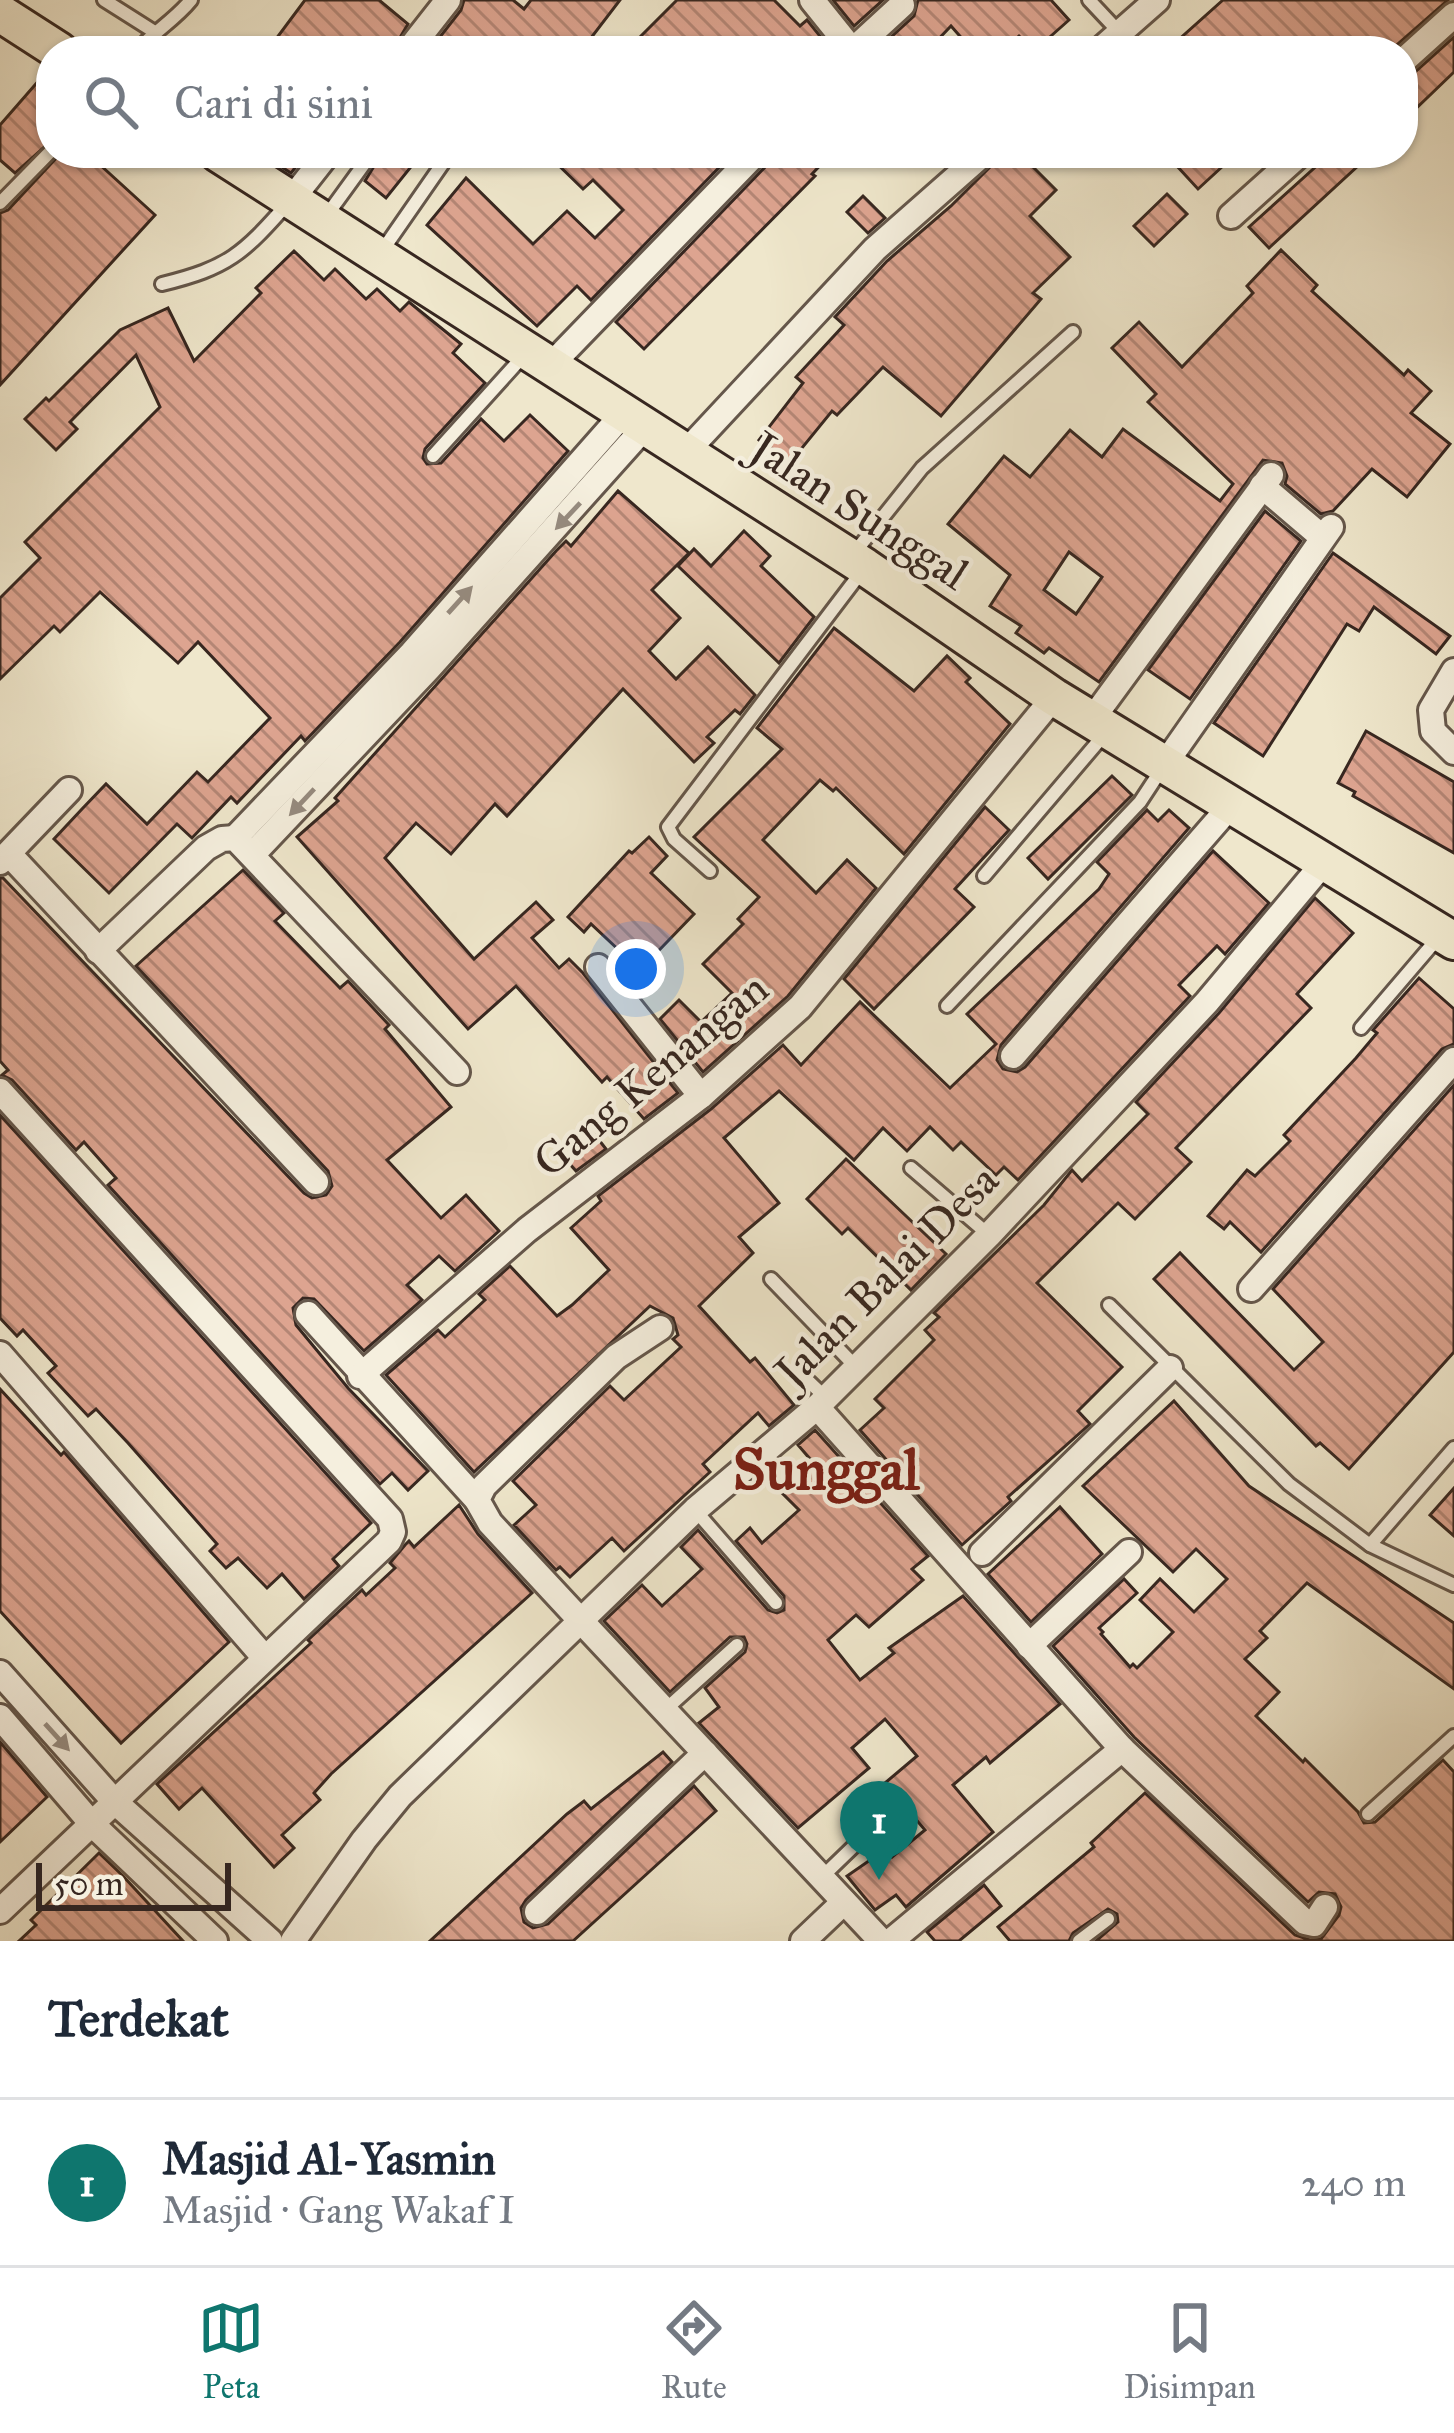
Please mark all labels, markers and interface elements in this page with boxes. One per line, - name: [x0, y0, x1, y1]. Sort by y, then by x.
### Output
- search box: [36, 36, 1418, 168]
- icon: search: [78, 69, 144, 135]
- text: Cari di sini: [174, 75, 373, 130]
- street label: Jalan Sunggal: [736, 417, 980, 602]
- one-way arrow: [555, 502, 582, 531]
- one-way arrow: [446, 586, 473, 615]
- one-way arrow: [289, 787, 316, 816]
- your location: [606, 939, 666, 999]
- street label: Gang Kenangan: [522, 960, 779, 1188]
- street label: Jalan Balai Desa: [760, 1152, 1009, 1402]
- district label: Sunggal: [733, 1435, 921, 1505]
- one-way arrow: [43, 1723, 70, 1752]
- pin: 1: [840, 1781, 918, 1880]
- scale bar: [36, 1857, 231, 1910]
- text: 50 m: [54, 1864, 123, 1904]
- text: Terdekat: [48, 1988, 229, 2050]
- text: Masjid Al-Yasmin: [162, 2131, 496, 2186]
- text: 1: [79, 2159, 95, 2207]
- text: 240 m: [1301, 2159, 1406, 2207]
- text: Masjid · Gang Wakaf I: [162, 2186, 515, 2234]
- tab: Peta: [198, 2295, 264, 2407]
- tab: Rute: [661, 2295, 727, 2407]
- tab: Disimpan: [1123, 2295, 1256, 2407]

